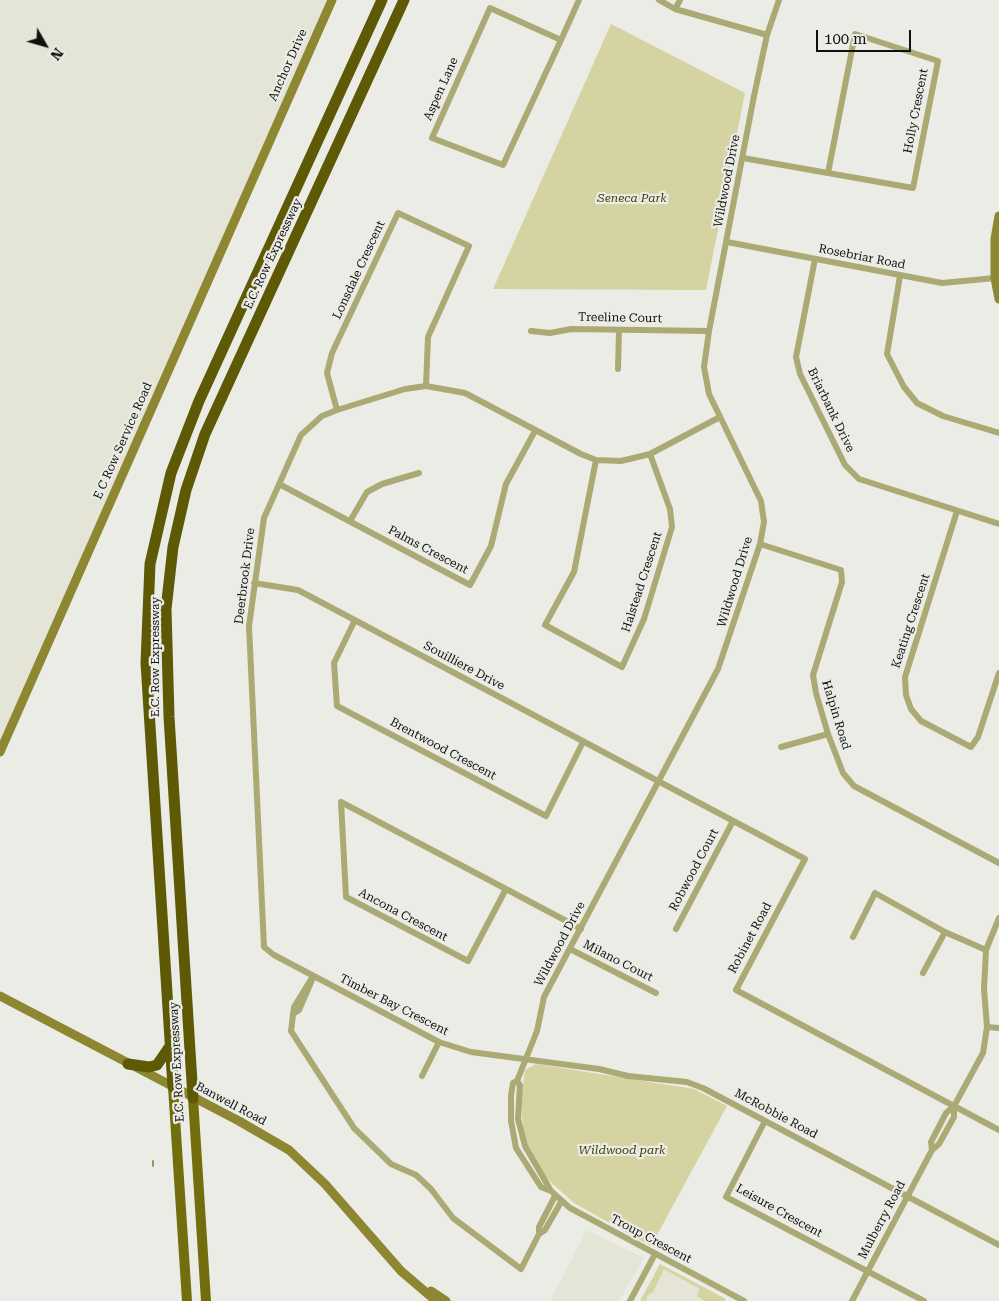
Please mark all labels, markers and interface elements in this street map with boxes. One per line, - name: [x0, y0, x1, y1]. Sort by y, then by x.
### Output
- north arrow: [20, 20, 70, 70]
- scale bar: [819, 20, 914, 52]
- street label: Anchor Drive: [266, 27, 310, 103]
- text: 100 m: [824, 30, 867, 48]
- text: N: [47, 45, 66, 63]
- street label: Aspen Lane: [421, 55, 461, 123]
- street label: Holly Crescent: [901, 67, 931, 155]
- street label: Wildwood Drive: [711, 134, 743, 228]
- park label: Seneca Park: [597, 191, 667, 205]
- street label: E.C. Row Expressway: [241, 196, 305, 312]
- street label: Lonsdale Crescent: [330, 218, 388, 322]
- street label: Rosebriar Road: [817, 242, 907, 272]
- street label: Treeline Court: [578, 310, 662, 326]
- street label: Briarbank Drive: [804, 366, 858, 454]
- street label: E C Row Service Road: [91, 380, 155, 502]
- street label: Palms Crescent: [386, 523, 470, 577]
- street label: Deerbrook Drive: [232, 527, 258, 625]
- street label: Halstead Crescent: [619, 530, 665, 634]
- street label: Wildwood Drive: [714, 535, 756, 629]
- street label: Keating Crescent: [889, 572, 933, 670]
- street label: E.C. Row Expressway: [148, 597, 162, 717]
- street label: Souilliere Drive: [421, 639, 507, 693]
- street label: Halpin Road: [819, 678, 853, 752]
- street label: Brentwood Crescent: [387, 715, 499, 783]
- street label: Robwood Court: [666, 826, 722, 914]
- street label: Ancona Crescent: [356, 885, 450, 945]
- street label: Wildwood Drive: [532, 899, 588, 989]
- street label: Robinet Road: [725, 900, 775, 976]
- street label: Milano Court: [581, 937, 655, 985]
- street label: Timber Bay Crescent: [337, 971, 451, 1039]
- street label: E.C. Row Expressway: [167, 1001, 187, 1123]
- street label: Banwell Road: [193, 1079, 269, 1129]
- street label: McRobbie Road: [732, 1086, 820, 1142]
- park label: Wildwood park: [579, 1143, 665, 1157]
- street label: Mulberry Road: [855, 1178, 909, 1262]
- street label: Leisure Crescent: [733, 1181, 825, 1241]
- street label: Troup Crescent: [608, 1212, 694, 1266]

